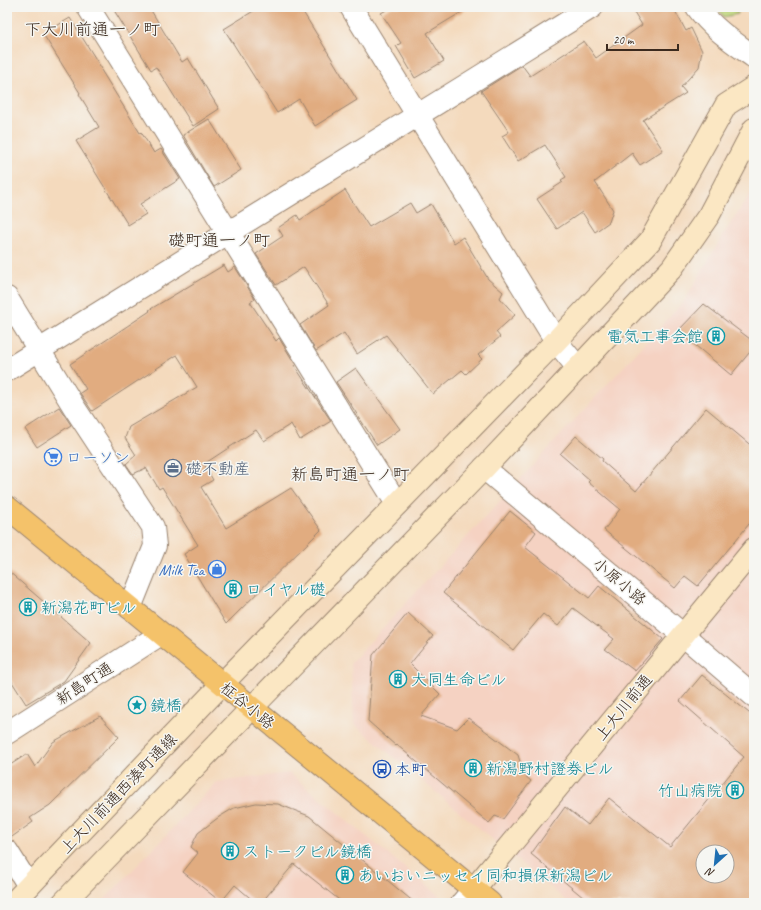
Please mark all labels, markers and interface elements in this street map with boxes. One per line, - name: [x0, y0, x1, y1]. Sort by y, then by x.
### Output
- district label: 下大川前通一ノ町: [24, 19, 160, 40]
- scale bar: [607, 26, 678, 52]
- text: 20 m: [613, 32, 635, 48]
- district label: 礎町通一ノ町: [168, 230, 270, 251]
- building icon: 電気工事会館: [706, 326, 726, 346]
- place label: 電気工事会館: [607, 327, 703, 347]
- supermarket icon: ローソン: [43, 447, 63, 467]
- place label: ローソン: [66, 448, 130, 468]
- office icon: 礎不動産: [163, 458, 183, 478]
- place label: 礎不動産: [186, 459, 250, 479]
- district label: 新島町通一ノ町: [291, 464, 410, 485]
- street label: 小原小路: [588, 554, 650, 610]
- shop icon: Milk Tea: [207, 559, 227, 579]
- place label: Milk Tea: [159, 560, 205, 580]
- building icon: ロイヤル礎: [223, 579, 243, 599]
- place label: ロイヤル礎: [246, 580, 326, 600]
- building icon: 新潟花町ビル: [18, 597, 38, 617]
- place label: 新潟花町ビル: [41, 598, 137, 618]
- street label: 新島町通: [52, 658, 117, 710]
- building icon: 大同生命ビル: [388, 669, 408, 689]
- place label: 大同生命ビル: [411, 670, 507, 690]
- street label: 上大川前通: [591, 670, 657, 745]
- street label: 柾谷小路: [216, 678, 279, 734]
- place icon: 鏡橋: [127, 695, 147, 715]
- place label: 鏡橋: [150, 696, 182, 716]
- street label: 上大川前通西湊町通線: [56, 729, 181, 858]
- building icon: 新潟野村證券ビル: [463, 758, 483, 778]
- bus stop icon: 本町: [372, 759, 392, 779]
- place label: 新潟野村證券ビル: [486, 759, 614, 779]
- place label: 本町: [395, 760, 427, 780]
- building icon: 竹山病院: [725, 780, 745, 800]
- place label: 竹山病院: [658, 781, 722, 801]
- building icon: ストークビル鏡橋: [220, 841, 240, 861]
- place label: ストークビル鏡橋: [243, 842, 372, 862]
- north arrow: [695, 844, 735, 884]
- text: N: [702, 864, 717, 881]
- building icon: あいおいニッセイ同和損保新潟ビル: [335, 865, 355, 885]
- place label: あいおいニッセイ同和損保新潟ビル: [358, 866, 613, 886]

